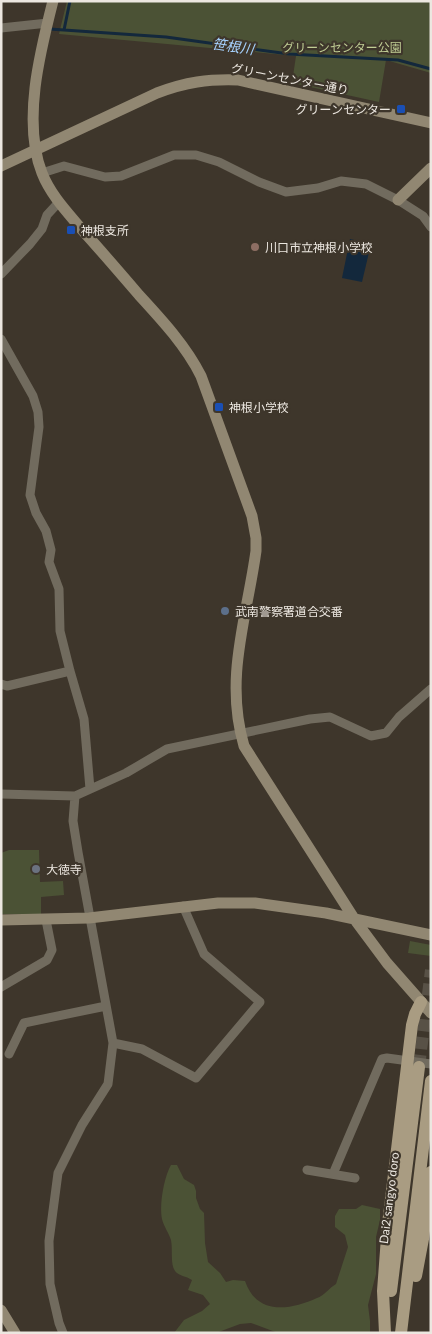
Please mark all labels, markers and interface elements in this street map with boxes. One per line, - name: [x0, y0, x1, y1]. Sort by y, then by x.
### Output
- water label: 笹根川: [211, 35, 257, 58]
- park label: グリーンセンター公園: [282, 40, 402, 55]
- street label: グリーンセンター通り: [230, 60, 350, 98]
- place label: グリーンセンター: [296, 102, 391, 117]
- marker: グリーンセンター: [395, 103, 407, 115]
- place label: 神根支所: [81, 223, 129, 238]
- marker: 神根支所: [65, 224, 77, 236]
- place label: 川口市立神根小学校: [265, 240, 373, 255]
- marker: 川口市立神根小学校: [249, 241, 261, 253]
- place label: 神根小学校: [229, 400, 289, 415]
- marker: 神根小学校: [213, 401, 225, 413]
- place label: 武南警察署道合交番: [235, 604, 343, 619]
- marker: 武南警察署道合交番: [219, 605, 231, 617]
- place label: 大徳寺: [46, 862, 82, 877]
- marker: 大徳寺: [30, 863, 42, 875]
- street label: Dai2 sangyo doro: [376, 1151, 402, 1245]

